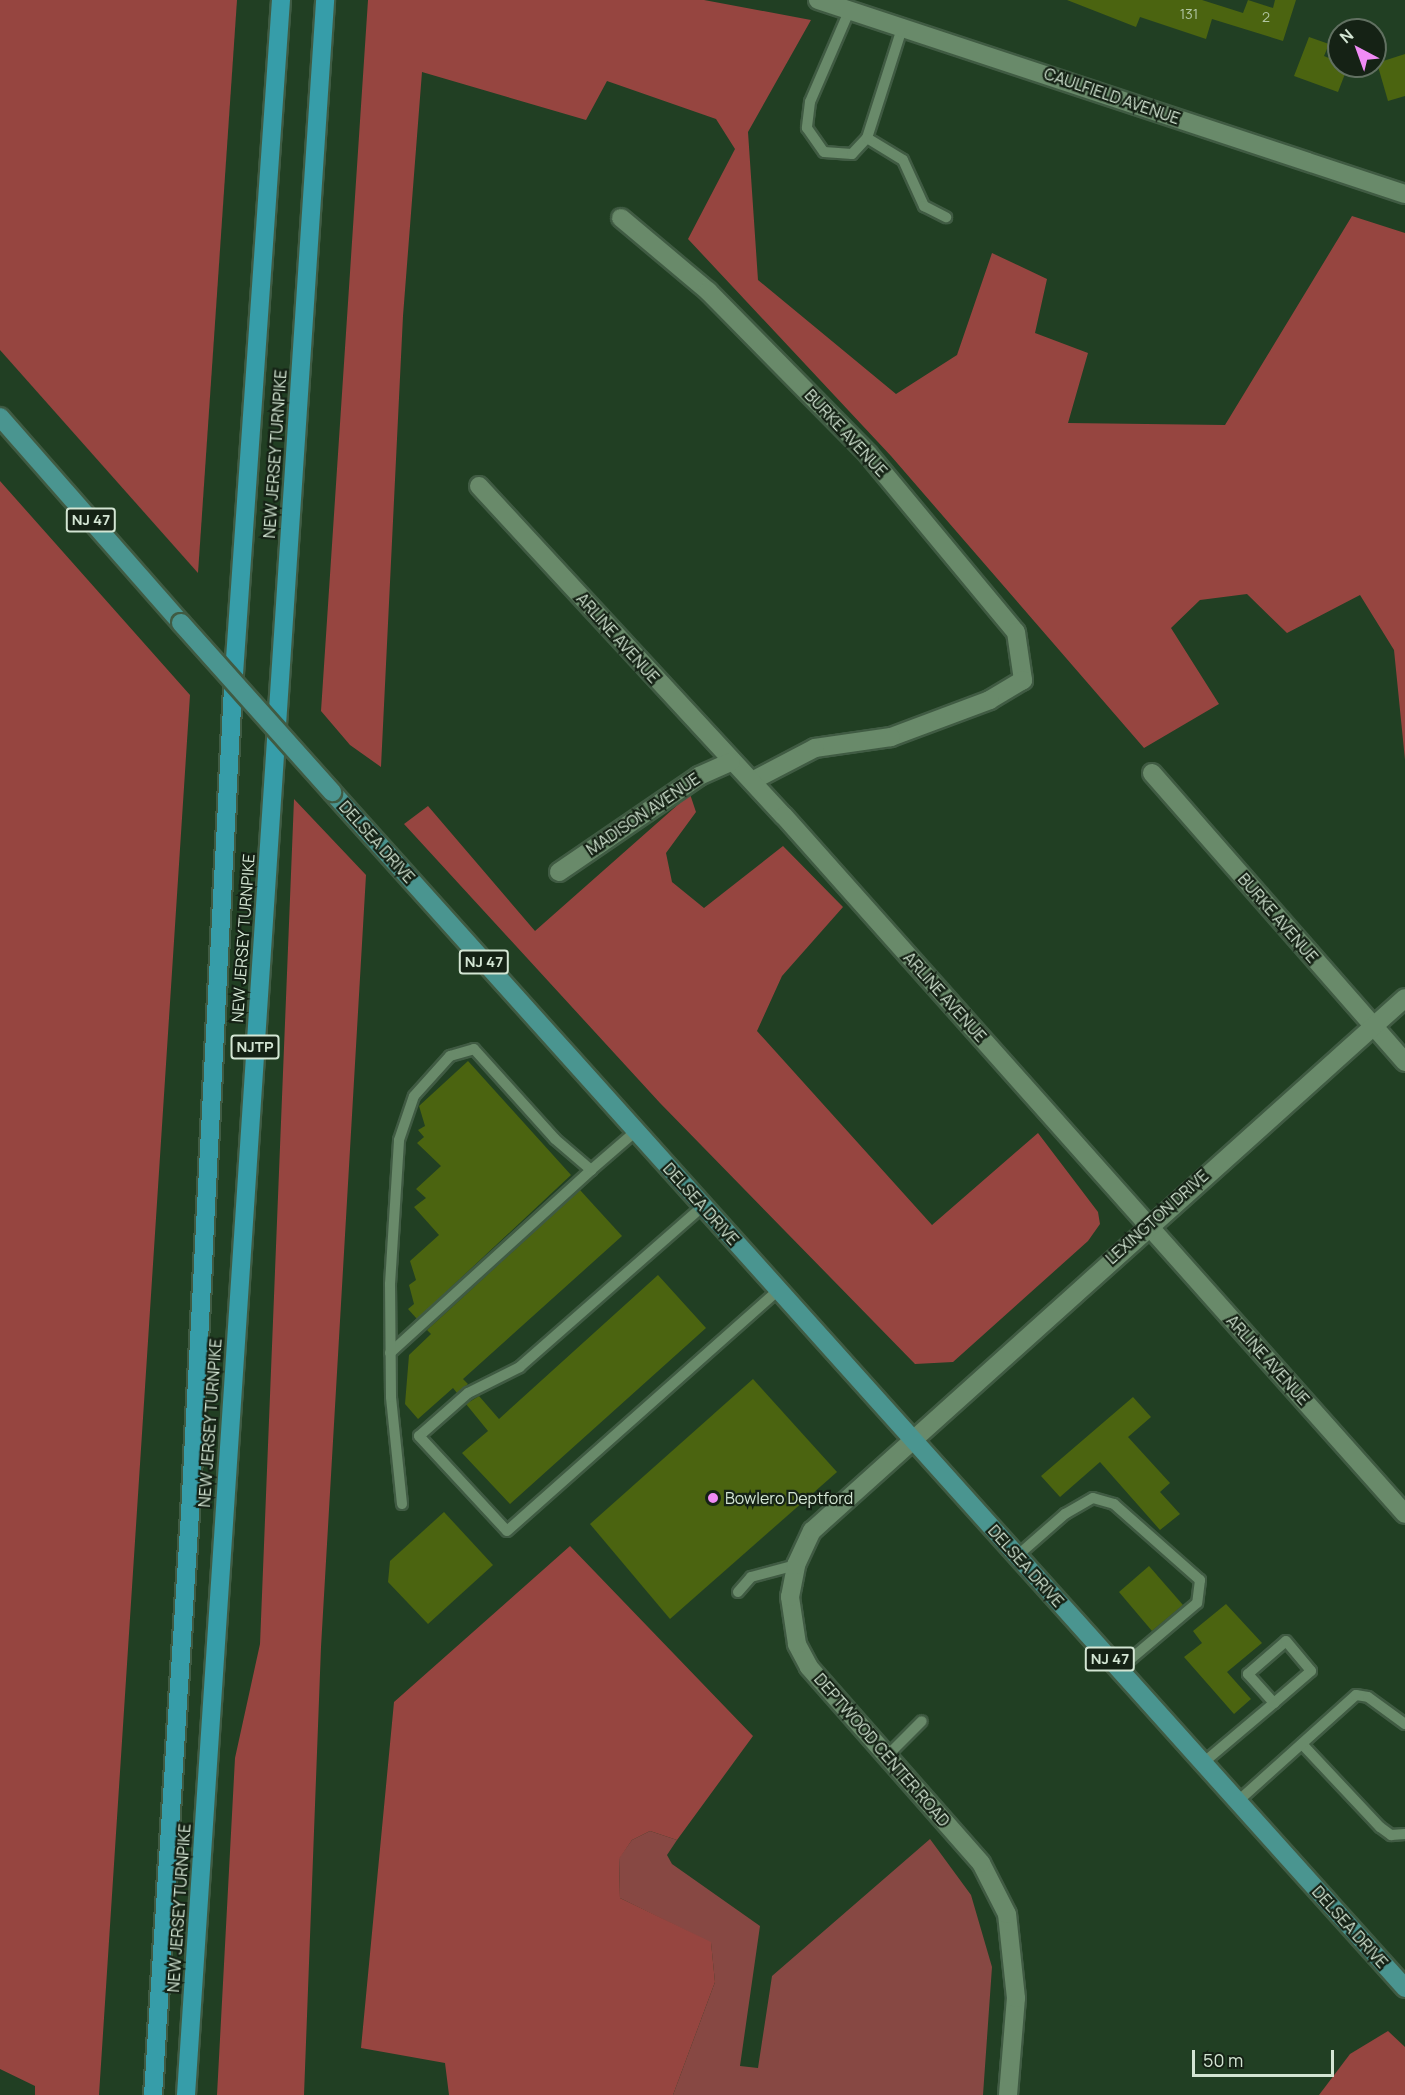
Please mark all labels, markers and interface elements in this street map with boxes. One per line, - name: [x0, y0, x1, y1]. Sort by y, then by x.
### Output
- house number: 131: [1180, 6, 1198, 22]
- house number: 2: [1262, 9, 1270, 25]
- north arrow: [1327, 18, 1387, 78]
- text: N: [1335, 24, 1358, 48]
- street label: CAULFIELD AVENUE: [1042, 64, 1182, 128]
- street label: NEW JERSEY TURNPIKE: [260, 369, 290, 539]
- street label: BURKE AVENUE: [801, 385, 891, 481]
- road number: NJ 47: [66, 508, 116, 532]
- street label: ARLINE AVENUE: [573, 589, 663, 687]
- street label: MADISON AVENUE: [583, 769, 703, 859]
- street label: DELSEA DRIVE: [335, 797, 419, 887]
- street label: NEW JERSEY TURNPIKE: [228, 853, 258, 1023]
- street label: BURKE AVENUE: [1234, 869, 1322, 967]
- street label: ARLINE AVENUE: [900, 948, 990, 1046]
- road number: NJ 47: [458, 950, 510, 974]
- road number: NJTP: [230, 1035, 280, 1059]
- street label: DELSEA DRIVE: [659, 1159, 743, 1249]
- street label: LEXINGTON DRIVE: [1102, 1166, 1212, 1268]
- street label: ARLINE AVENUE: [1223, 1311, 1313, 1409]
- street label: NEW JERSEY TURNPIKE: [195, 1338, 225, 1508]
- place label: Bowlero Deptford: [725, 1488, 853, 1508]
- marker: Bowlero Deptford: [706, 1491, 720, 1505]
- street label: DELSEA DRIVE: [984, 1521, 1068, 1611]
- road number: NJ 47: [1084, 1647, 1136, 1671]
- street label: DEPTWOOD CENTER ROAD: [810, 1670, 954, 1830]
- street label: NEW JERSEY TURNPIKE: [164, 1823, 194, 1993]
- street label: DELSEA DRIVE: [1308, 1882, 1392, 1972]
- scale bar: [1195, 2038, 1338, 2076]
- text: 50 m: [1203, 2048, 1243, 2072]

